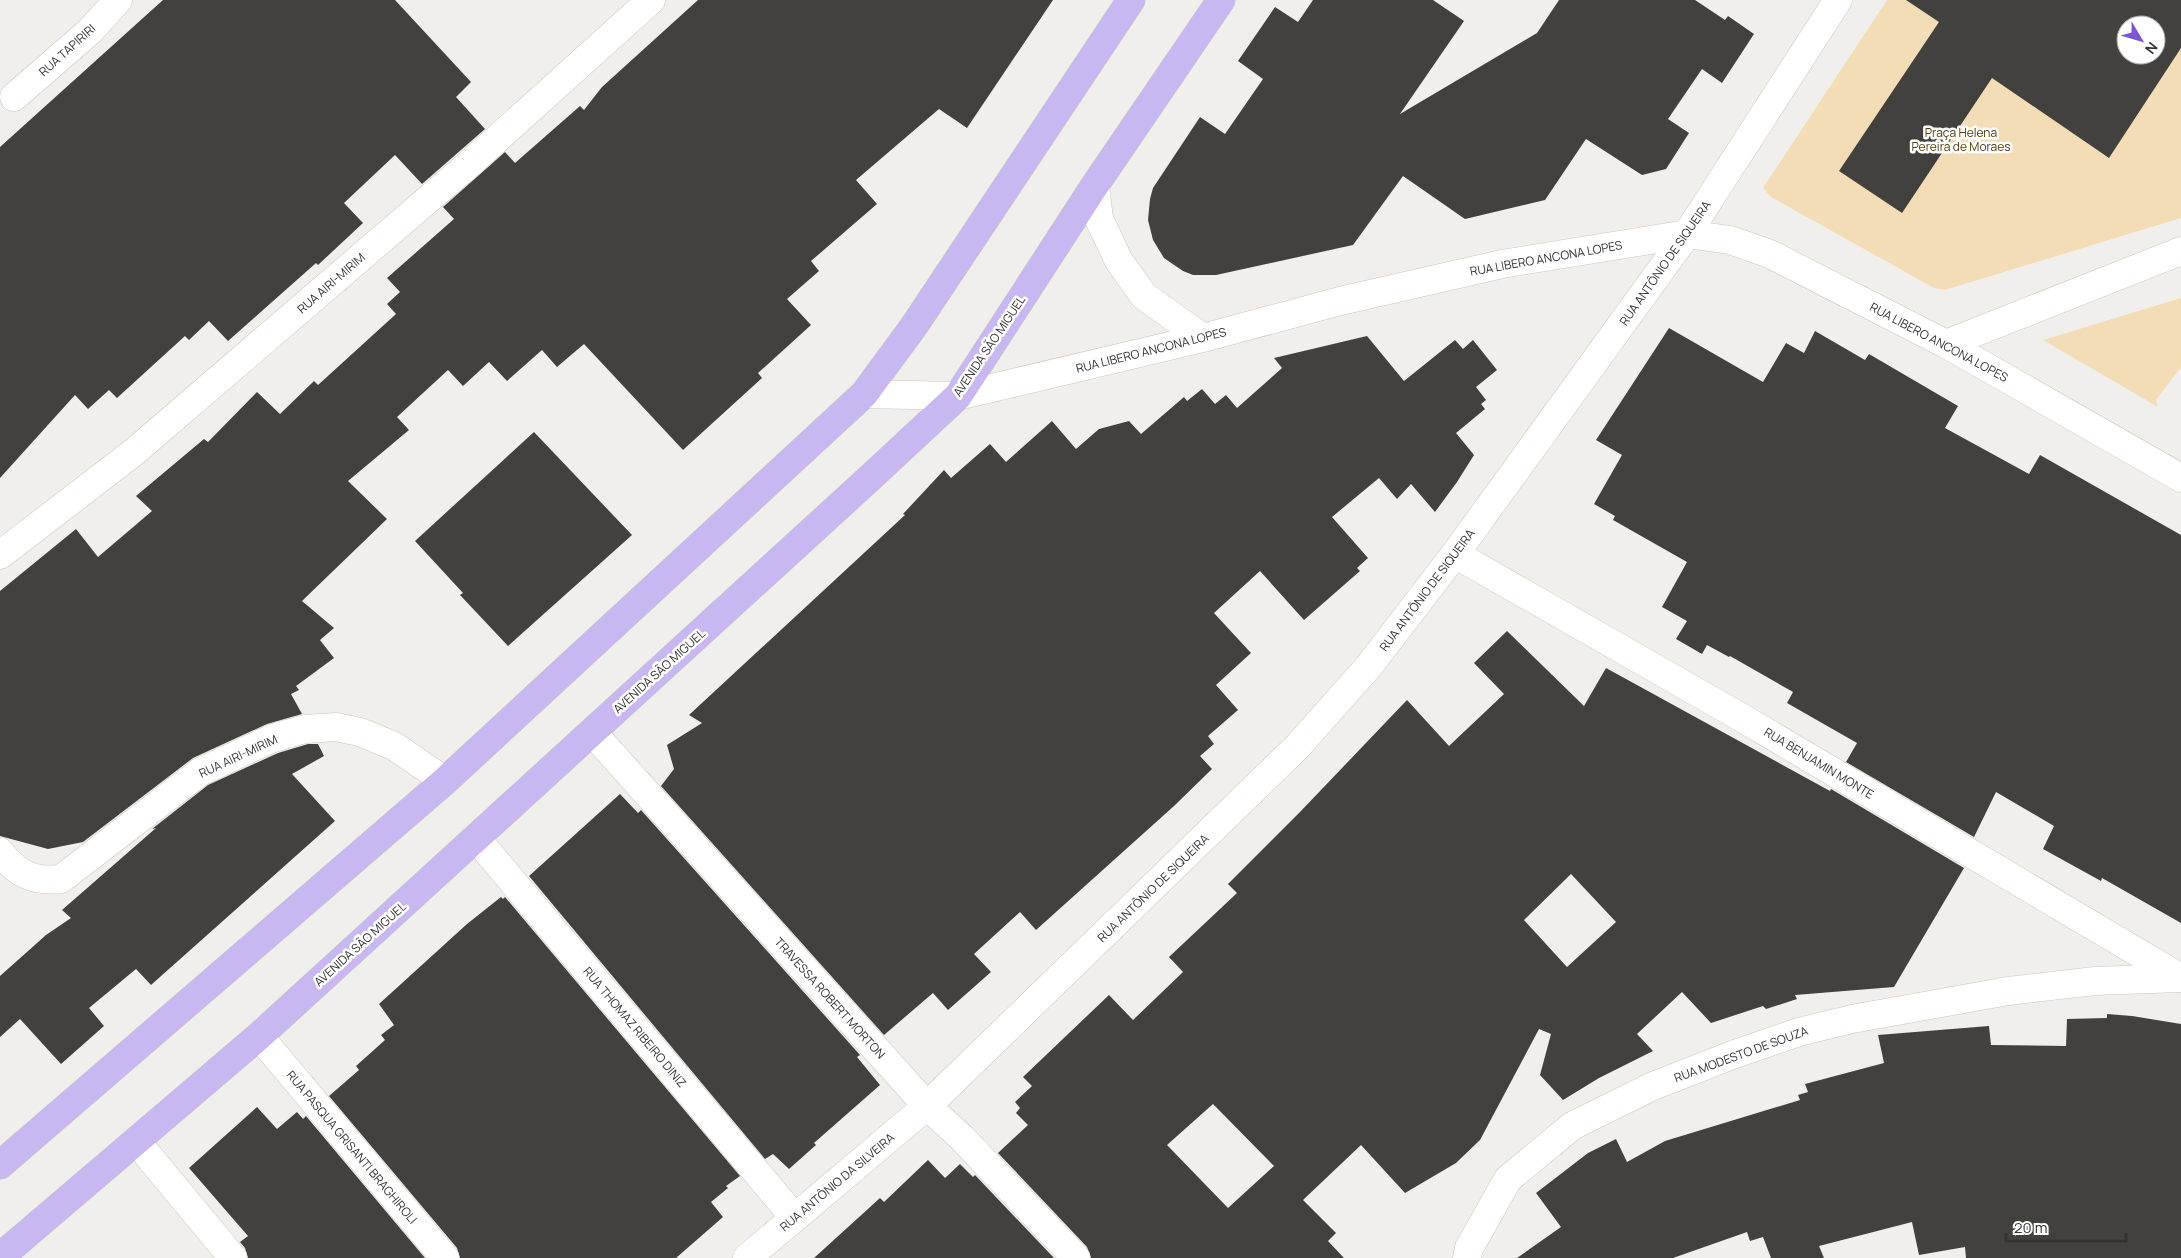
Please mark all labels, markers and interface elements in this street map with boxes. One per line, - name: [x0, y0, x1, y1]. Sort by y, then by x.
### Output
- north arrow: [2116, 15, 2166, 65]
- street label: RUA TAPIRIRI: [35, 20, 99, 80]
- text: N: [2141, 38, 2162, 58]
- park label: Praça Helena Pereira de Moraes: [1911, 124, 2011, 155]
- street label: RUA ANTÔNIO DE SIQUEIRA: [1615, 197, 1715, 329]
- street label: RUA LIBERO ANCONA LOPES: [1468, 236, 1624, 280]
- street label: RUA AIRI-MIRIM: [293, 249, 369, 317]
- street label: AVENIDA SÃO MIGUEL: [949, 292, 1029, 400]
- street label: RUA LIBERO ANCONA LOPES: [1867, 298, 2011, 386]
- street label: RUA LIBERO ANCONA LOPES: [1074, 323, 1228, 377]
- street label: RUA ANTÔNIO DE SIQUEIRA: [1375, 525, 1479, 655]
- street label: AVENIDA SÃO MIGUEL: [609, 625, 709, 717]
- street label: RUA BENJAMIN MONTE: [1761, 723, 1877, 803]
- street label: RUA AIRI-MIRIM: [196, 730, 280, 782]
- street label: RUA ANTÔNIO DE SIQUEIRA: [1094, 830, 1213, 946]
- street label: AVENIDA SÃO MIGUEL: [310, 898, 410, 990]
- street label: TRAVESSA ROBERT MORTON: [771, 934, 889, 1062]
- street label: RUA THOMAZ RIBEIRO DINIZ: [580, 963, 690, 1091]
- street label: RUA MODESTO DE SOUZA: [1672, 1022, 1811, 1086]
- street label: RUA PASQUA GRISANTI BRAGHIROLI: [283, 1067, 421, 1227]
- street label: RUA ANTÔNIO DA SILVEIRA: [776, 1129, 898, 1235]
- scale bar: [2006, 1210, 2126, 1242]
- text: 20 m: [2014, 1217, 2047, 1238]

